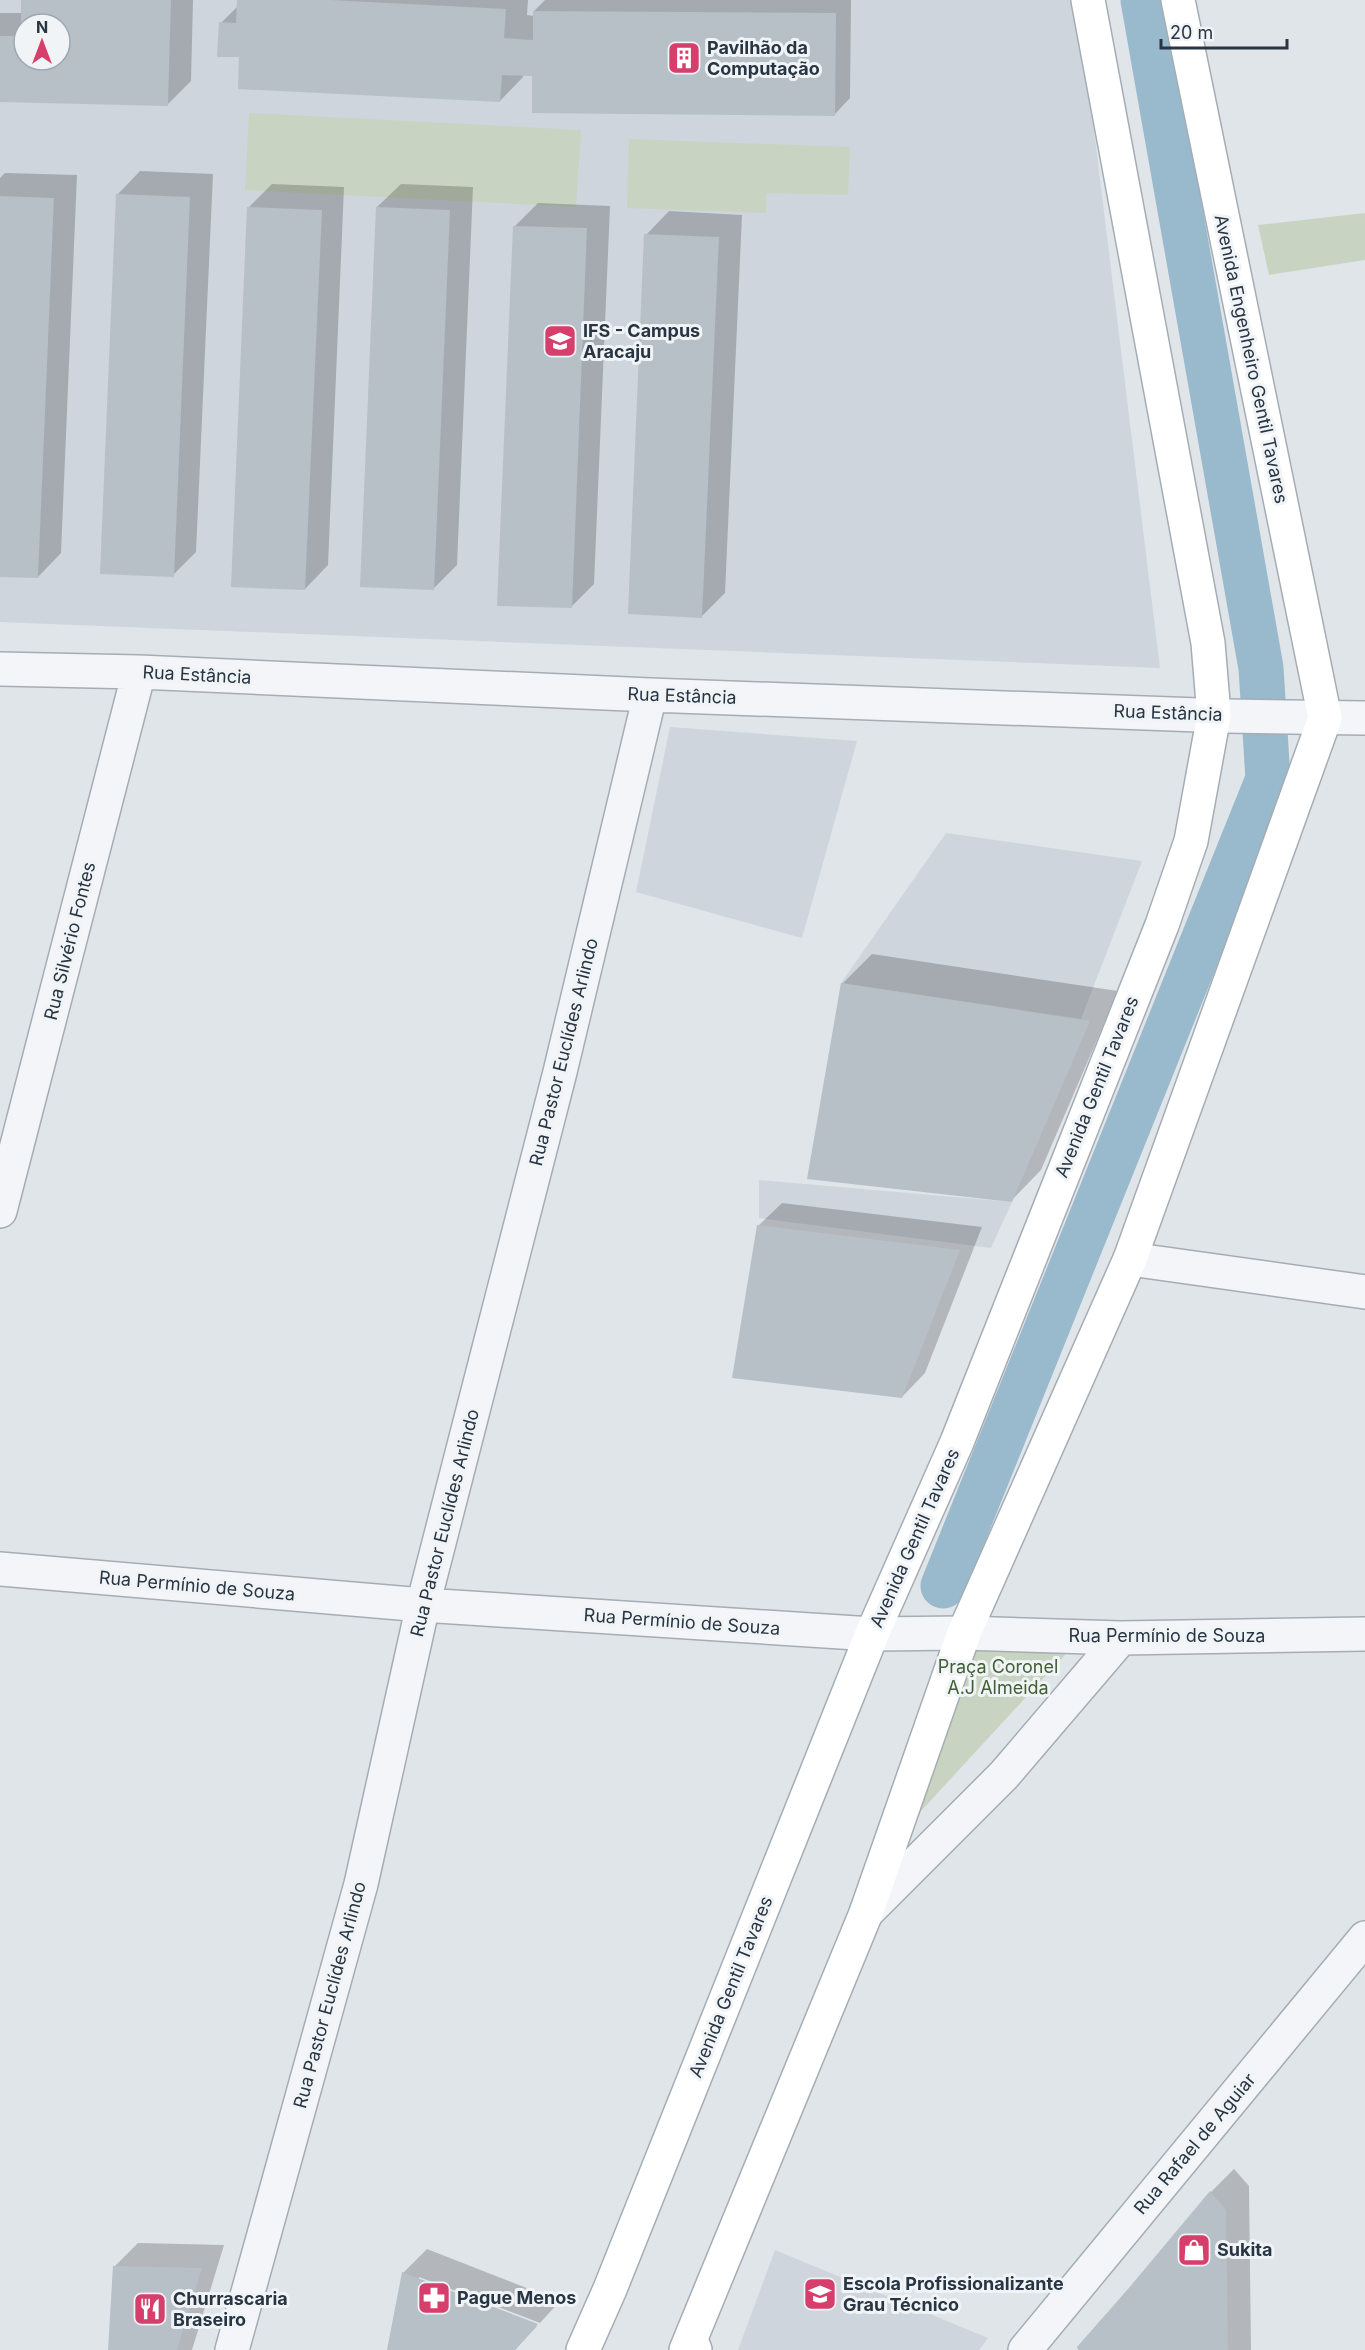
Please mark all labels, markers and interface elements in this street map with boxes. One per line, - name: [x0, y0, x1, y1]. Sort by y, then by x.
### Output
- north arrow: [12, 12, 72, 72]
- scale bar: [1161, 12, 1287, 50]
- text: N: [36, 17, 48, 37]
- text: 20 m: [1170, 22, 1213, 43]
- place label: Pavilhão da Computação: [707, 37, 820, 79]
- building icon: Pavilhão da Computação: [666, 40, 702, 76]
- street label: Avenida Engenheiro Gentil Tavares: [1211, 212, 1292, 505]
- place label: IFS - Campus Aracaju: [583, 320, 700, 362]
- school or university icon: IFS - Campus Aracaju: [542, 323, 578, 359]
- street label: Rua Estância: [142, 661, 252, 688]
- street label: Rua Estância: [627, 683, 737, 708]
- street label: Rua Estância: [1113, 700, 1223, 725]
- street label: Rua Silvério Fontes: [40, 860, 99, 1022]
- street label: Rua Pastor Euclídes Arlindo: [525, 936, 602, 1168]
- street label: Avenida Gentil Tavares: [1051, 993, 1143, 1181]
- street label: Rua Pastor Euclídes Arlindo: [406, 1407, 483, 1639]
- street label: Avenida Gentil Tavares: [866, 1445, 964, 1631]
- street label: Rua Permínio de Souza: [98, 1566, 296, 1605]
- street label: Rua Permínio de Souza: [583, 1604, 781, 1639]
- street label: Rua Permínio de Souza: [1069, 1625, 1265, 1646]
- park label: Praça Coronel A.J Almeida: [938, 1656, 1058, 1698]
- street label: Rua Pastor Euclídes Arlindo: [289, 1879, 370, 2111]
- street label: Avenida Gentil Tavares: [685, 1893, 777, 2081]
- street label: Rua Rafael de Aguiar: [1130, 2069, 1260, 2218]
- shop icon: Sukita: [1176, 2232, 1212, 2268]
- place label: Sukita: [1217, 2239, 1272, 2260]
- place label: Escola Profissionalizante Grau Técnico: [843, 2273, 1064, 2315]
- school or university icon: Escola Profissionalizante Grau Técnico: [802, 2276, 838, 2312]
- pharmacy icon: Pague Menos: [416, 2280, 452, 2316]
- place label: Pague Menos: [457, 2287, 576, 2308]
- place label: Churrascaria Braseiro: [173, 2288, 288, 2330]
- restaurant icon: Churrascaria Braseiro: [132, 2291, 168, 2327]

